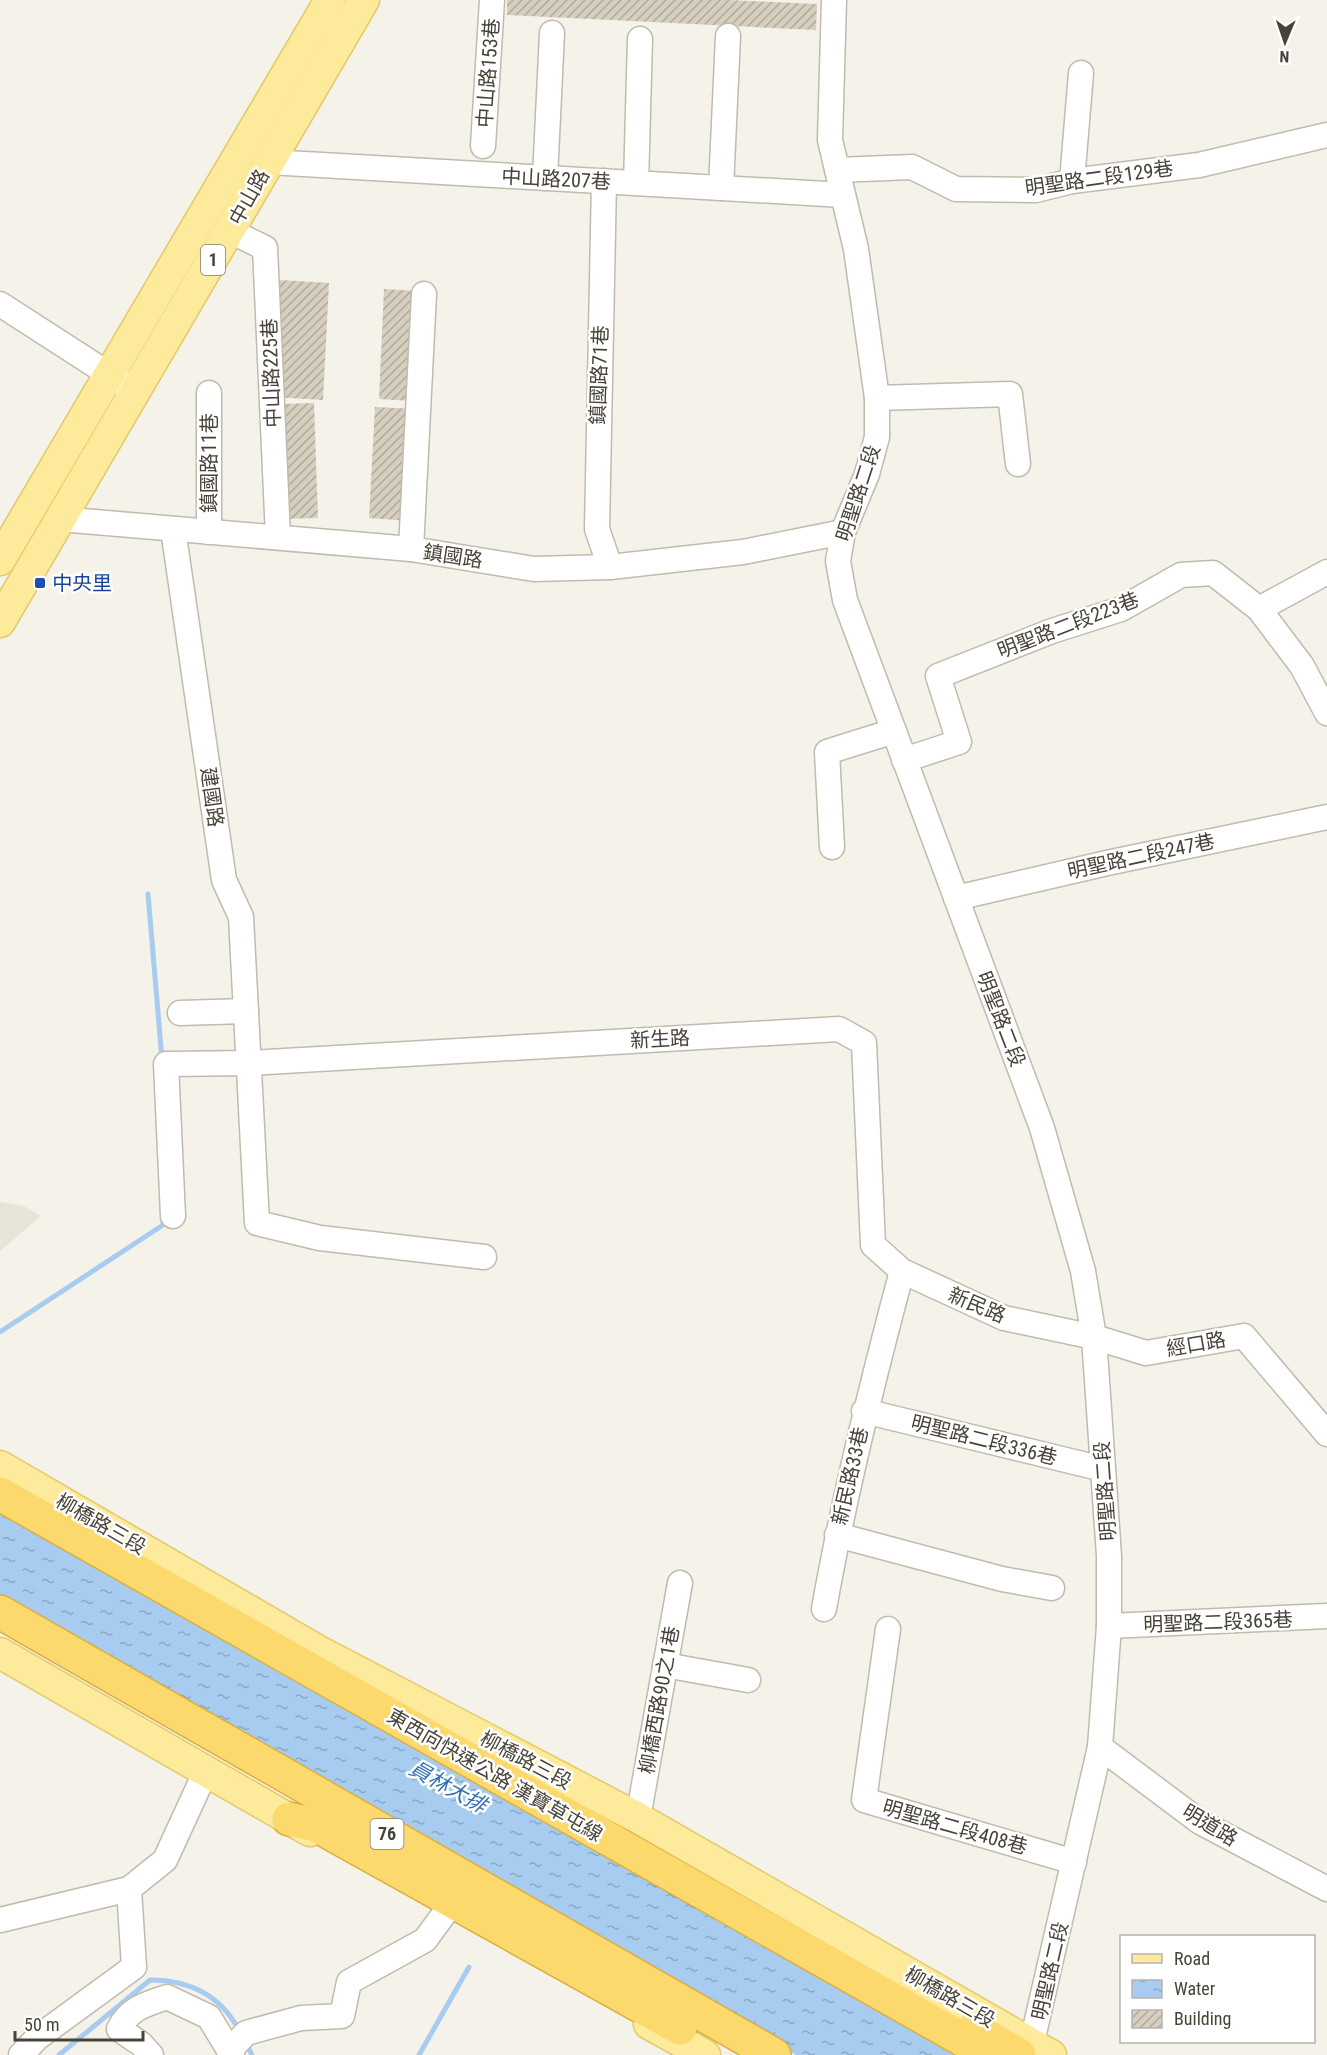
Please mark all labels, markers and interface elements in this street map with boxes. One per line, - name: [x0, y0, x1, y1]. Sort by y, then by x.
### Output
- north arrow: [1255, 12, 1315, 72]
- street label: 中山路153巷: [472, 17, 504, 129]
- text: N: [1279, 47, 1290, 66]
- street label: 明聖路二段129巷: [1023, 156, 1175, 200]
- street label: 中山路207巷: [501, 164, 611, 194]
- street label: 中山路: [224, 165, 274, 229]
- road number: 1: [201, 245, 225, 275]
- street label: 中山路225巷: [257, 318, 285, 428]
- street label: 鎮國路71巷: [585, 325, 613, 425]
- street label: 鎮國路11巷: [197, 413, 221, 513]
- street label: 明聖路二段: [831, 442, 885, 544]
- street label: 鎮國路: [421, 539, 485, 573]
- place label: 中央里: [52, 571, 112, 595]
- marker: 中央里: [33, 576, 47, 590]
- street label: 明聖路二段223巷: [994, 587, 1142, 663]
- street label: 建國路: [196, 766, 228, 828]
- street label: 明聖路二段247巷: [1065, 829, 1217, 883]
- street label: 明聖路二段: [972, 968, 1030, 1070]
- street label: 新生路: [629, 1025, 691, 1053]
- street label: 新民路: [945, 1282, 1009, 1328]
- street label: 經口路: [1164, 1327, 1228, 1361]
- street label: 明聖路二段336巷: [909, 1410, 1059, 1470]
- street label: 新民路33巷: [827, 1425, 873, 1527]
- street label: 明聖路二段: [1090, 1440, 1120, 1542]
- street label: 柳橋路三段: [52, 1489, 150, 1559]
- street label: 明聖路二段365巷: [1143, 1607, 1293, 1637]
- street label: 柳橋西路90之1巷: [634, 1624, 684, 1776]
- street label: 東西向快速公路 漢寶草屯線: [383, 1703, 607, 1847]
- street label: 柳橋路三段: [476, 1726, 576, 1794]
- water label: 員林大排: [405, 1756, 493, 1819]
- street label: 明聖路二段408巷: [880, 1795, 1030, 1859]
- street label: 明道路: [1178, 1799, 1242, 1851]
- road number: 76: [370, 1819, 404, 1849]
- street label: 明聖路二段: [1027, 1920, 1073, 2022]
- legend: [1120, 1935, 1315, 2043]
- text: Road: [1174, 1948, 1210, 1969]
- street label: 柳橋路三段: [901, 1962, 999, 2032]
- text: Water: [1174, 1978, 1216, 1999]
- scale bar: [15, 2004, 142, 2042]
- text: Building: [1174, 2008, 1231, 2029]
- text: 50 m: [24, 2014, 59, 2035]

